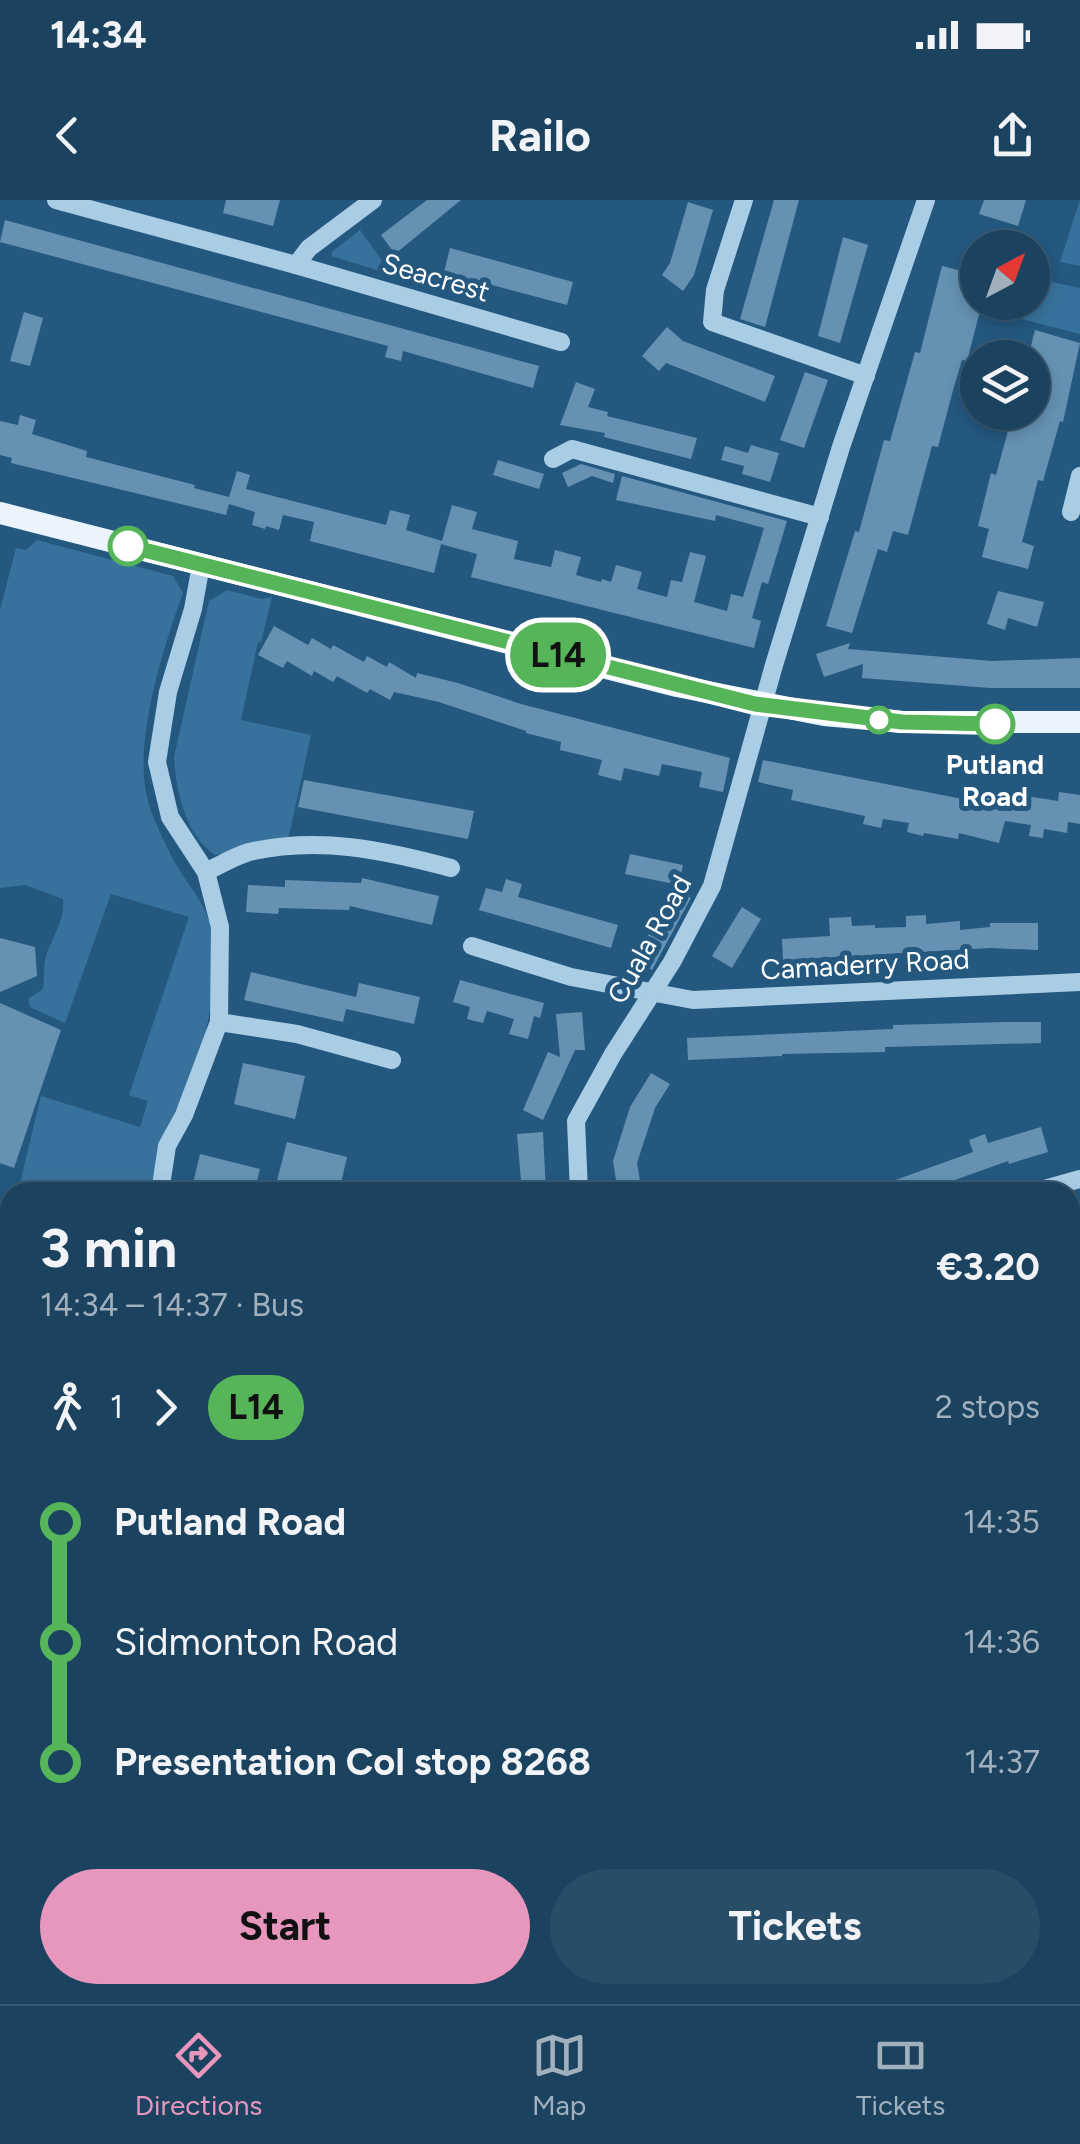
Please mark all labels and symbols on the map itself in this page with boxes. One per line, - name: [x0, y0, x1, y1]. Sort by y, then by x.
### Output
- north arrow: [960, 230, 1050, 320]
- street label: Seacrest: [378, 245, 494, 309]
- unlabelled marker: [109, 527, 147, 565]
- line badge: L14: [500, 622, 616, 688]
- marker: Putland Road: [976, 705, 1014, 743]
- unlabelled marker: [866, 707, 892, 733]
- place label: Putland Road: [946, 747, 1044, 813]
- street label: Cuala Road: [600, 869, 698, 1009]
- street label: Camaderry Road: [760, 942, 970, 986]

